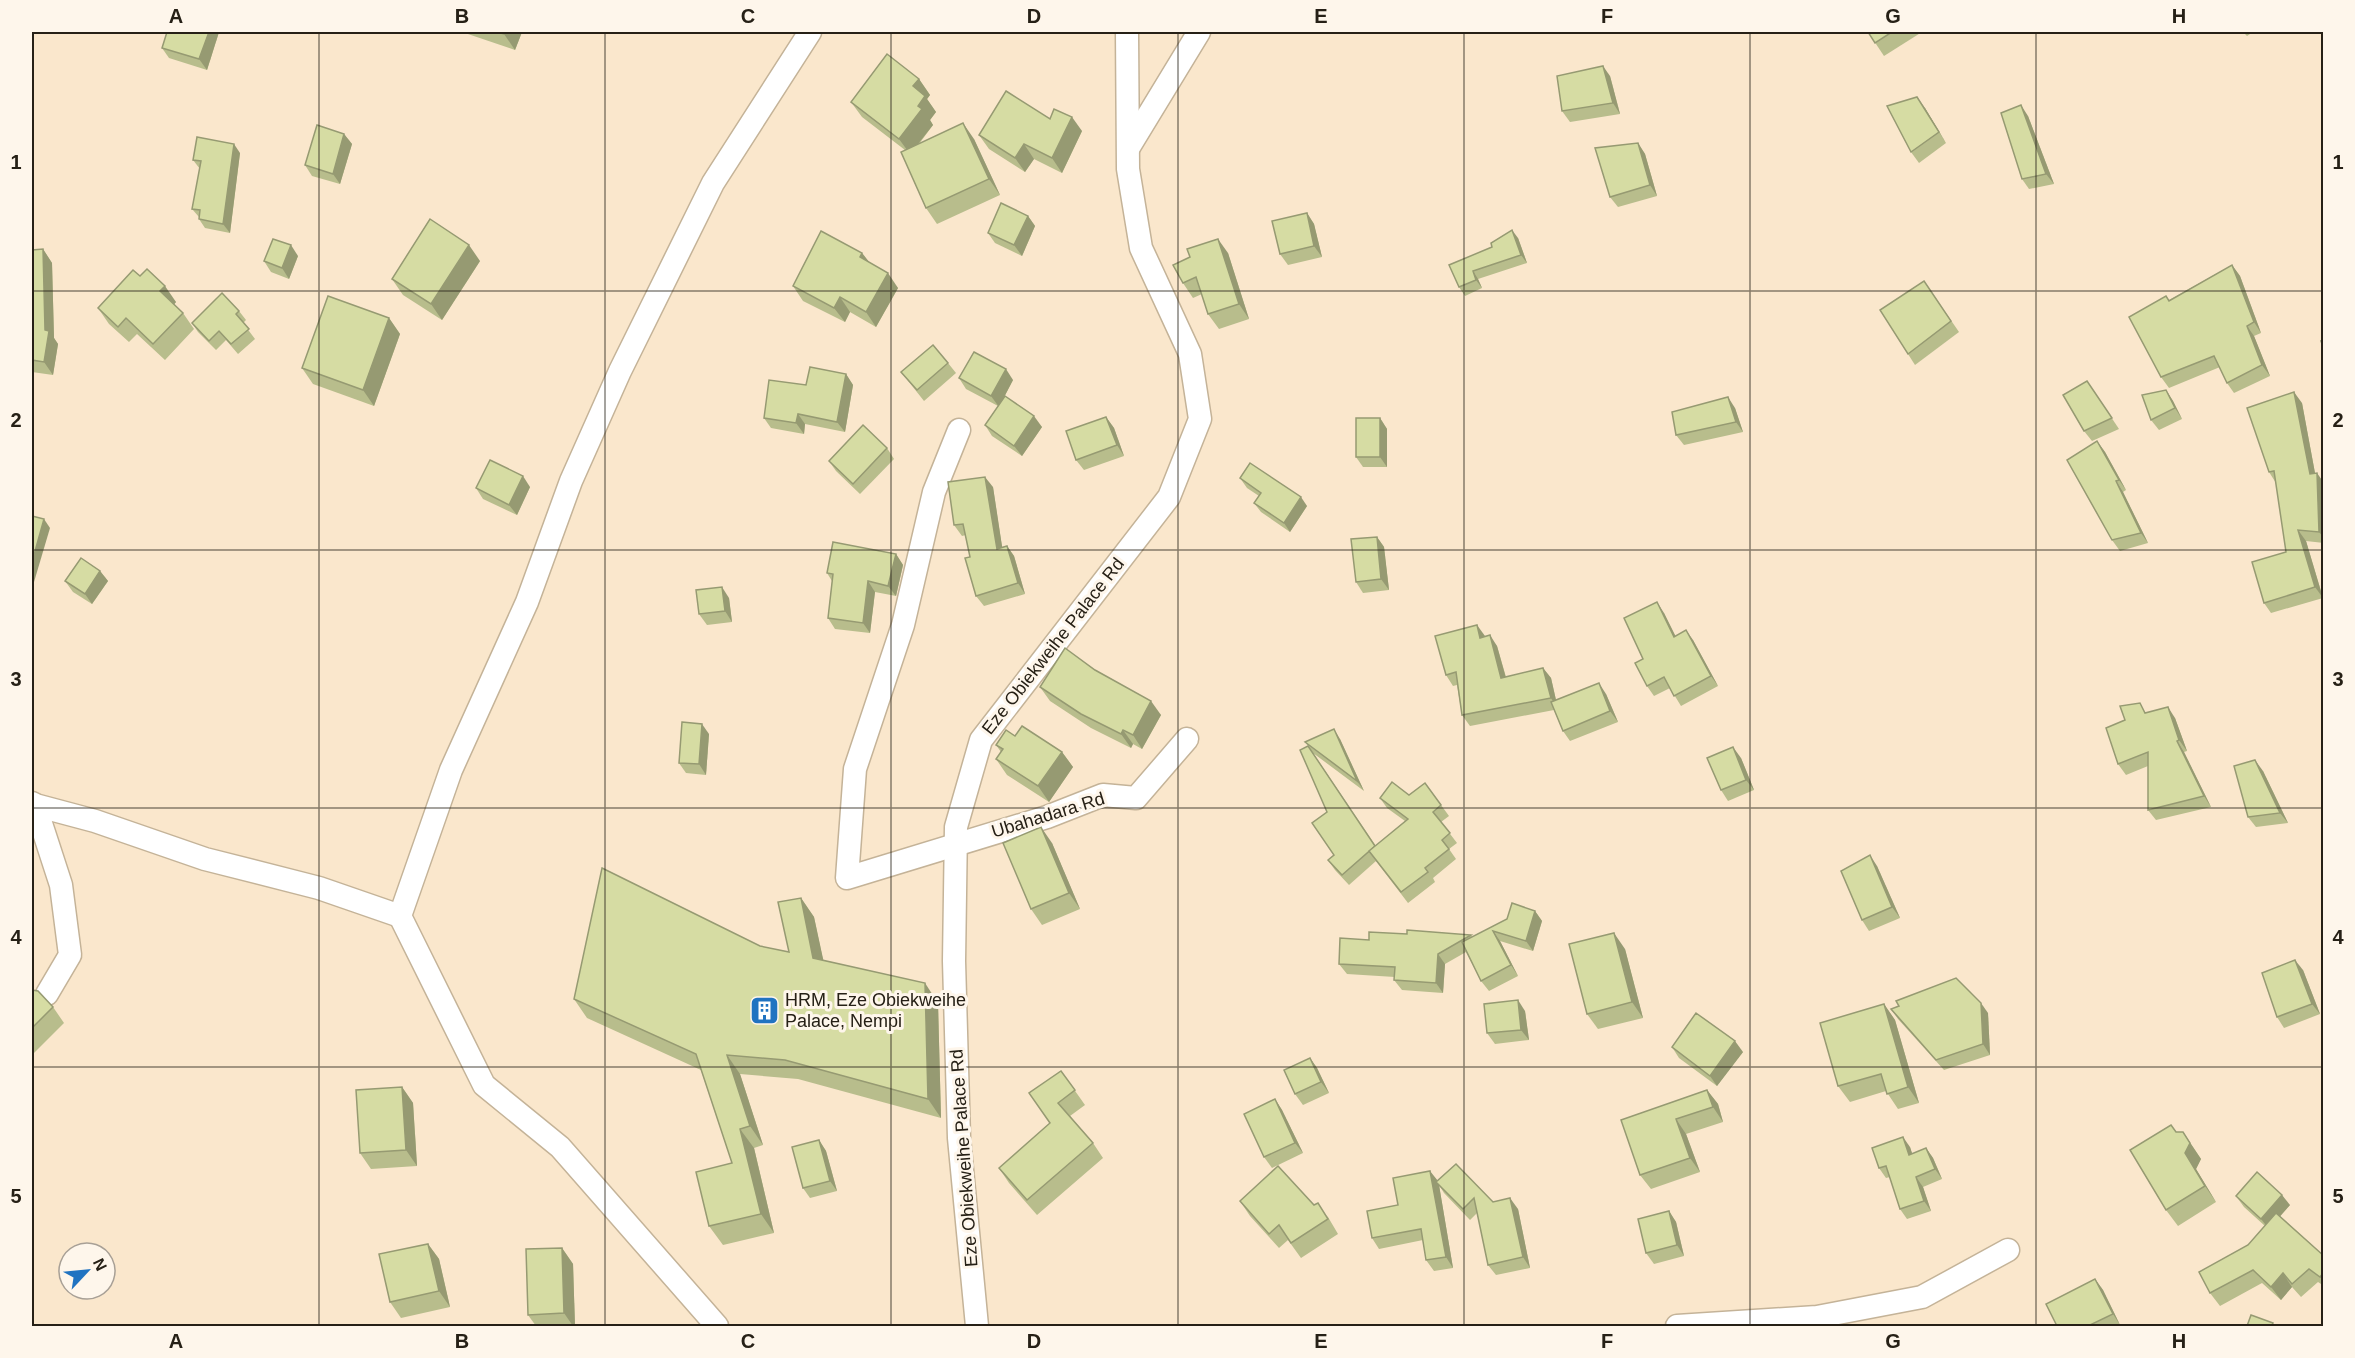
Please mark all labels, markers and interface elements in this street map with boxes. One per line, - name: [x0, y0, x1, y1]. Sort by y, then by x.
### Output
- text: A: [169, 5, 183, 27]
- text: B: [455, 5, 469, 27]
- text: C: [741, 5, 755, 27]
- text: D: [1027, 5, 1041, 27]
- text: E: [1314, 5, 1328, 27]
- text: F: [1601, 5, 1613, 27]
- text: G: [1885, 5, 1901, 27]
- text: H: [2172, 5, 2186, 27]
- text: 1: [10, 151, 22, 173]
- text: 1: [2332, 151, 2344, 173]
- text: 2: [10, 409, 22, 431]
- text: 2: [2332, 409, 2344, 431]
- street label: Eze Obiekweihe Palace Rd: [978, 554, 1128, 738]
- text: 3: [10, 668, 22, 690]
- text: 3: [2332, 668, 2344, 690]
- street label: Ubahadara Rd: [989, 788, 1107, 842]
- text: 4: [10, 926, 22, 948]
- text: 4: [2332, 926, 2344, 948]
- place label: HRM, Eze Obiekweihe Palace, Nempi: [785, 990, 966, 1031]
- building icon: HRM, Eze Obiekweihe Palace, Nempi: [748, 994, 780, 1026]
- street label: Eze Obiekweihe Palace Rd: [946, 1049, 982, 1267]
- text: 5: [10, 1185, 22, 1207]
- text: 5: [2332, 1185, 2344, 1207]
- north arrow: [57, 1241, 117, 1301]
- text: N: [90, 1256, 110, 1274]
- text: A: [169, 1330, 183, 1352]
- text: B: [455, 1330, 469, 1352]
- text: C: [741, 1330, 755, 1352]
- text: D: [1027, 1330, 1041, 1352]
- text: E: [1314, 1330, 1328, 1352]
- text: F: [1601, 1330, 1613, 1352]
- text: G: [1885, 1330, 1901, 1352]
- text: H: [2172, 1330, 2186, 1352]

